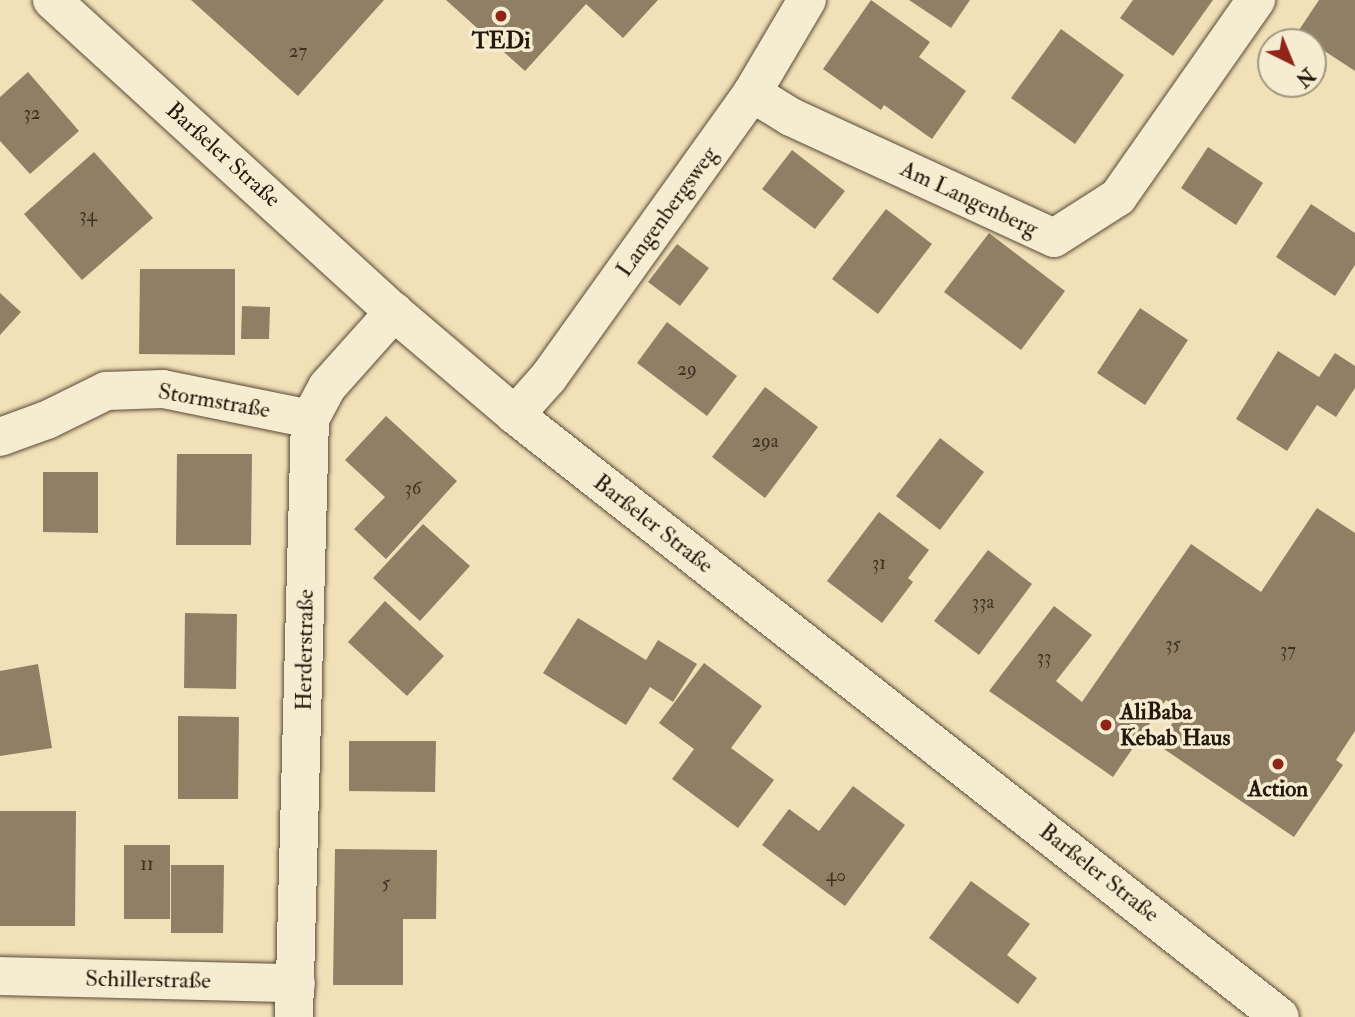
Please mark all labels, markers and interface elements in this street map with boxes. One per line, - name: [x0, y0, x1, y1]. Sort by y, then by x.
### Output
- marker: TEDi: [493, 8, 509, 24]
- place label: TEDi: [472, 27, 530, 55]
- north arrow: [1257, 28, 1327, 98]
- house number: 27: [289, 41, 307, 63]
- text: N: [1291, 62, 1319, 91]
- street label: Barßeler Straße: [160, 96, 286, 214]
- house number: 32: [24, 103, 40, 125]
- street label: Langenbergsweg: [611, 142, 723, 282]
- street label: Am Langenberg: [896, 155, 1042, 243]
- house number: 34: [79, 205, 97, 227]
- house number: 29: [677, 359, 697, 381]
- street label: Stormstraße: [156, 378, 272, 424]
- house number: 29a: [751, 431, 779, 453]
- street label: Barßeler Straße: [588, 469, 718, 579]
- house number: 36: [405, 478, 421, 500]
- house number: 31: [872, 553, 886, 575]
- street label: Herderstraße: [290, 589, 320, 711]
- house number: 33a: [972, 592, 994, 614]
- house number: 35: [1165, 634, 1181, 656]
- house number: 37: [1280, 640, 1296, 662]
- house number: 33: [1037, 647, 1051, 669]
- place label: AliBaba Kebab Haus: [1120, 698, 1230, 752]
- marker: AliBaba Kebab Haus: [1098, 717, 1114, 733]
- marker: Action: [1270, 756, 1286, 772]
- place label: Action: [1248, 775, 1308, 803]
- street label: Barßeler Straße: [1034, 818, 1164, 928]
- house number: 11: [140, 854, 154, 876]
- house number: 40: [826, 865, 846, 887]
- house number: 5: [382, 873, 390, 895]
- street label: Schillerstraße: [85, 965, 211, 995]

